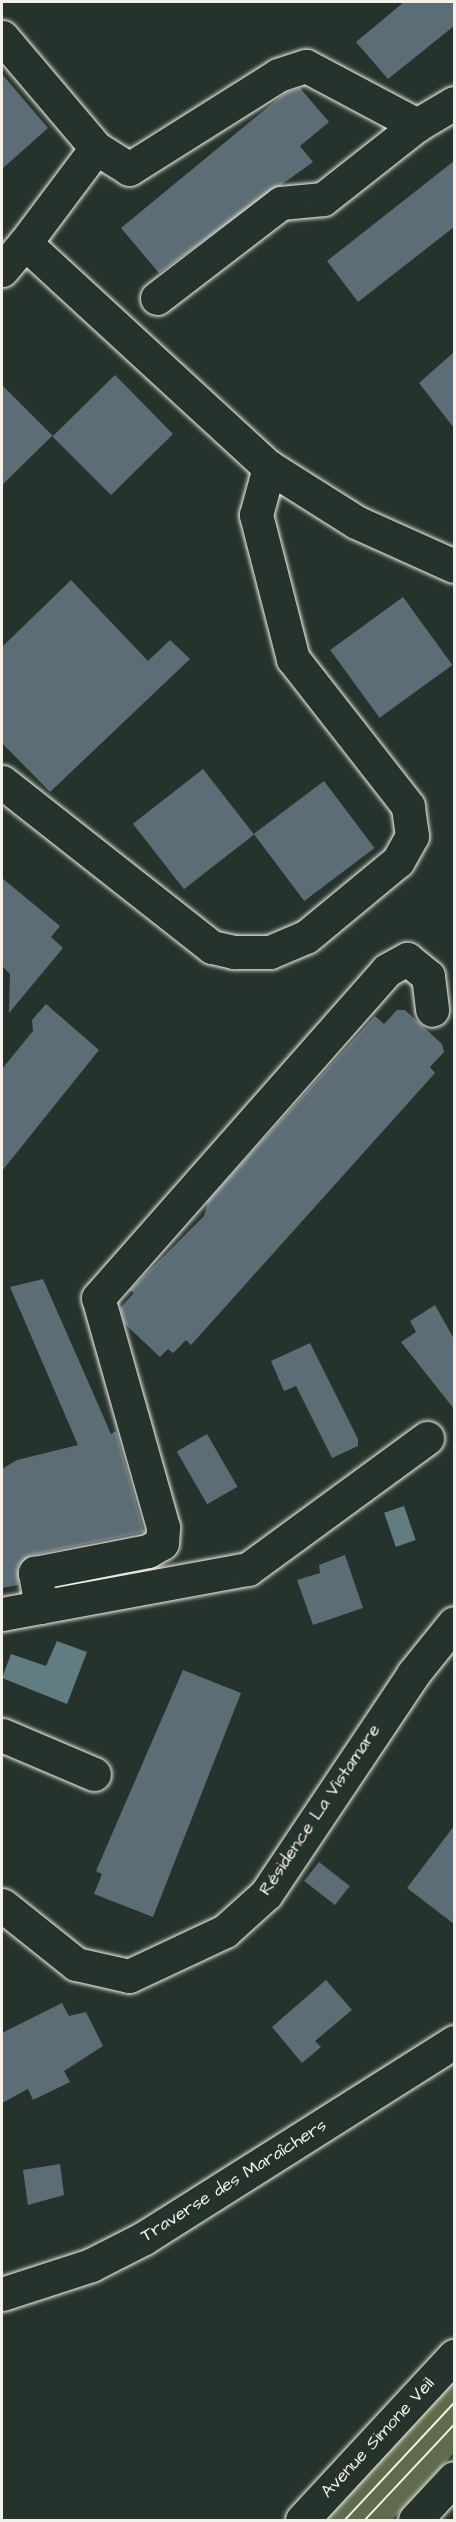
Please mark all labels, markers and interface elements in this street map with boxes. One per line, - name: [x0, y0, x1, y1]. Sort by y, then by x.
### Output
- street label: Résidence La Vistamare: [255, 1720, 385, 1900]
- street label: Traverse des Maraîchers: [137, 2115, 331, 2247]
- street label: Avenue Simone Veil: [317, 2373, 439, 2503]

